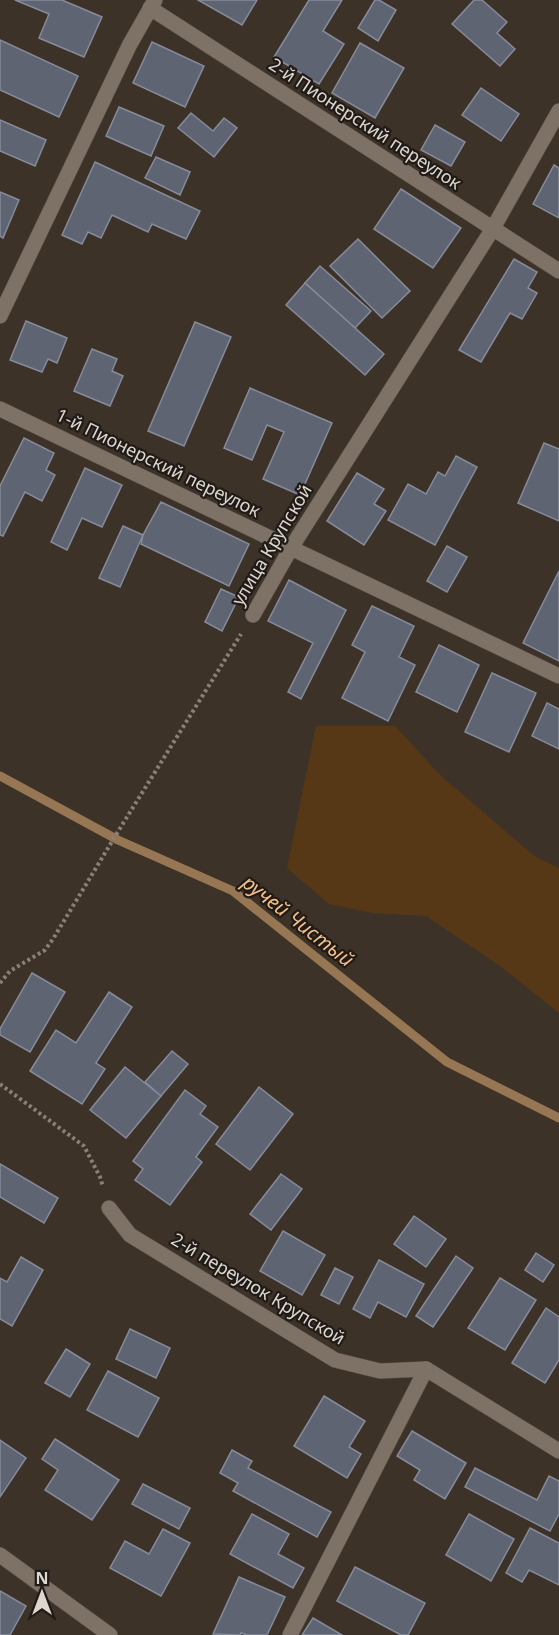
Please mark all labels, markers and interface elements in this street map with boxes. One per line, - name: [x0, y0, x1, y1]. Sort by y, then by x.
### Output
- street label: 2-й Пионерский переулок: [265, 52, 467, 195]
- street label: 1-й Пионерский переулок: [52, 402, 265, 522]
- street label: улица Крупской: [225, 479, 317, 610]
- water label: ручей Чистый: [236, 868, 360, 973]
- street label: 2-й переулок Крупской: [167, 1227, 350, 1350]
- north arrow: [12, 1563, 72, 1623]
- text: N: [35, 1567, 49, 1589]

